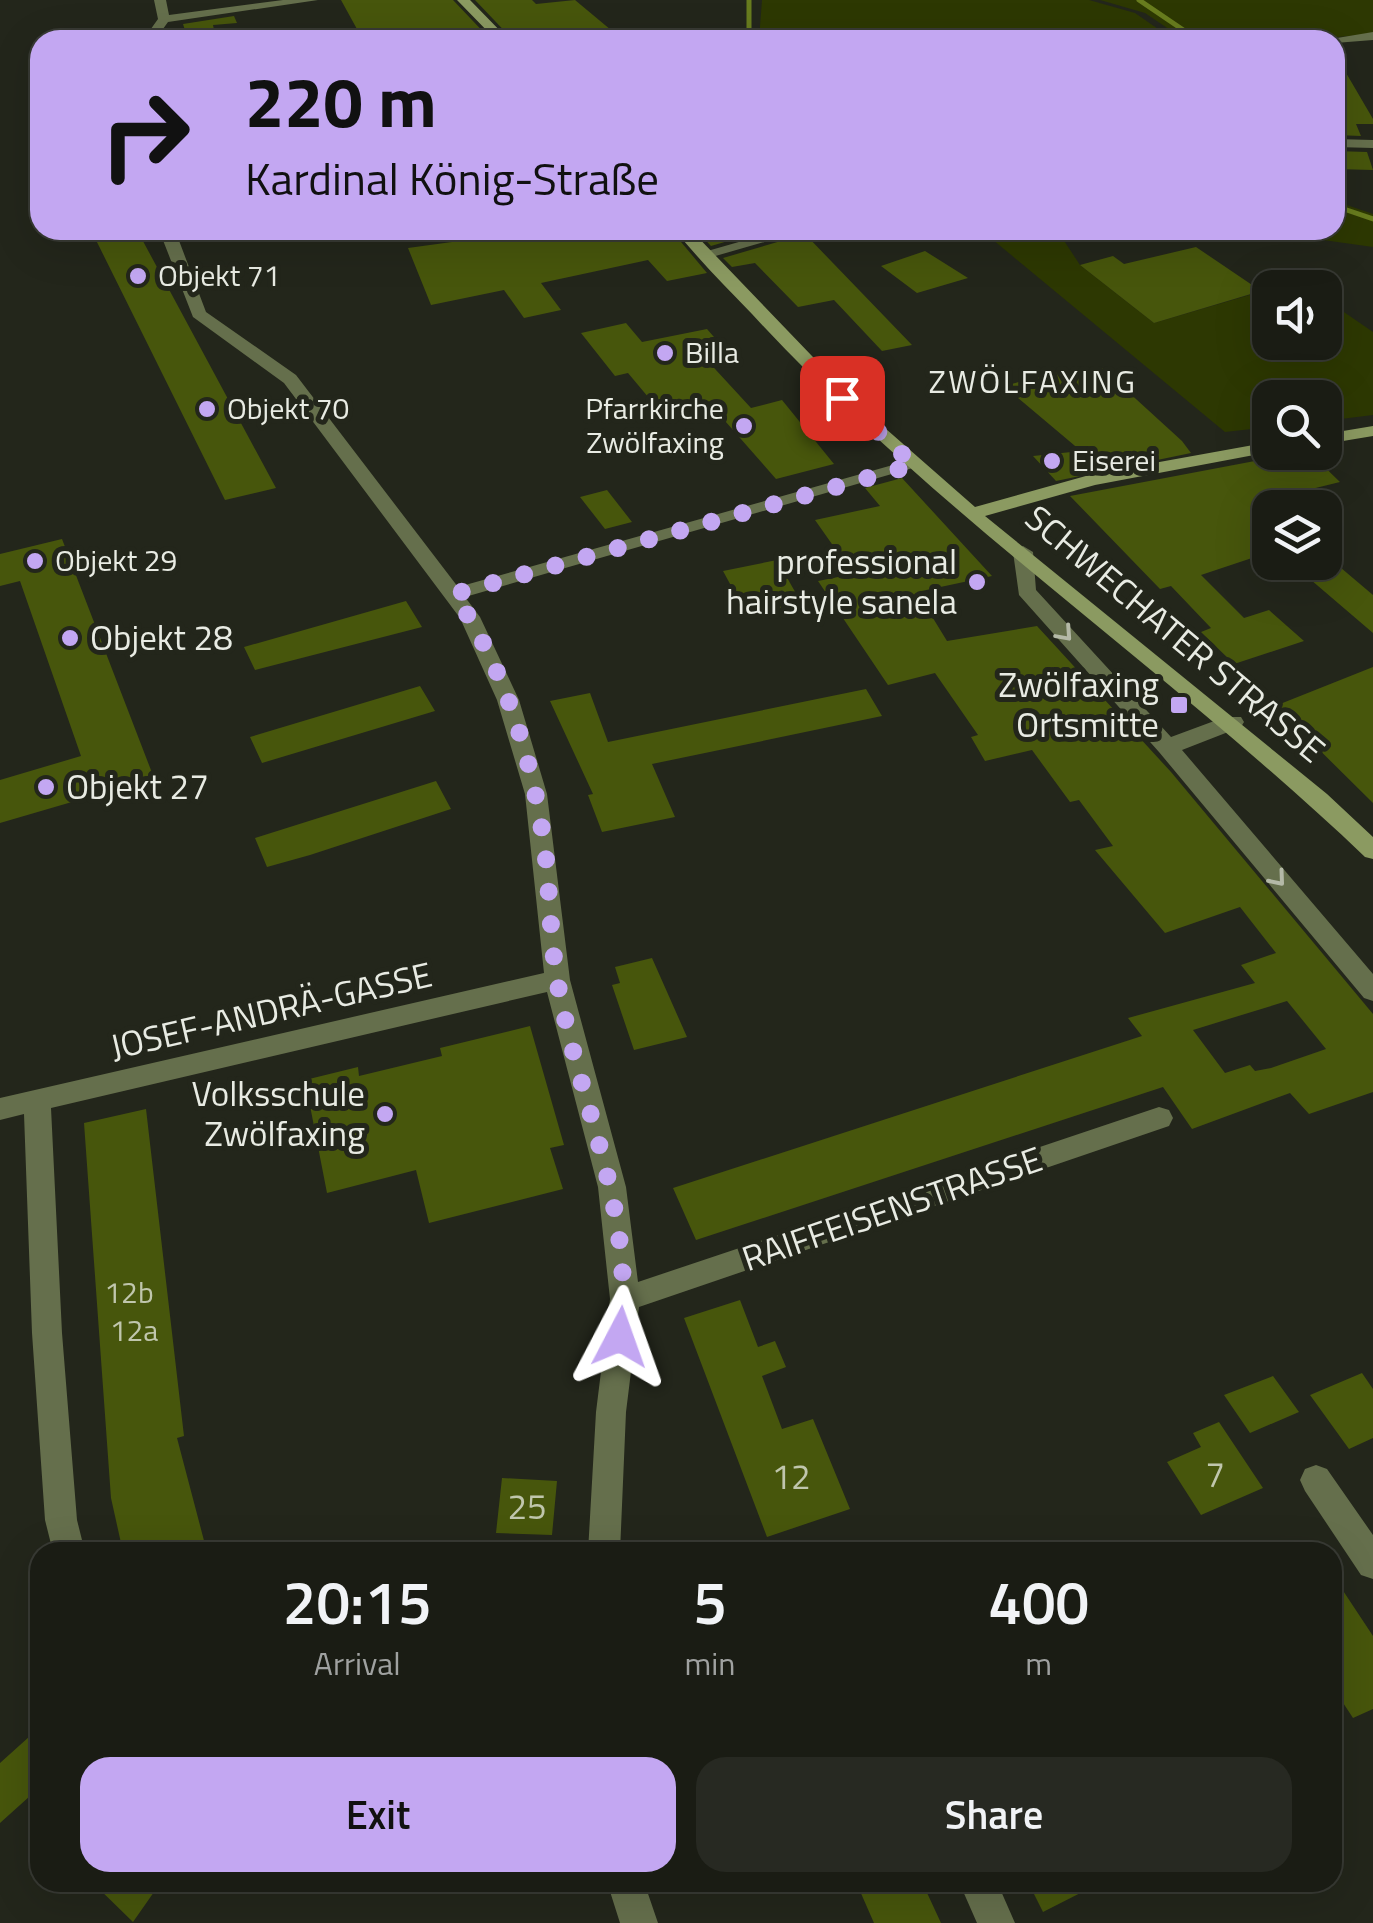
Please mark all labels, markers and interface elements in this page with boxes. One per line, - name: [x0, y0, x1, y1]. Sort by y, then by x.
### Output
- text: 220 m: [245, 48, 437, 154]
- icon: right: [80, 70, 210, 200]
- text: Kardinal König-Straße: [245, 144, 659, 212]
- place label: Objekt 71: [158, 252, 280, 298]
- marker: Objekt 71: [127, 265, 149, 287]
- map controls: [1252, 270, 1342, 580]
- button: sound: [1252, 270, 1342, 360]
- place label: Billa: [685, 329, 739, 375]
- marker: Billa: [654, 342, 676, 364]
- pin: [800, 356, 885, 441]
- district label: ZWÖLFAXING: [929, 357, 1137, 405]
- icon: arrive: [815, 371, 870, 426]
- button: search: [1252, 380, 1342, 470]
- place label: Objekt 70: [227, 385, 349, 431]
- place label: Pfarrkirche Zwölfaxing: [585, 385, 724, 465]
- marker: Objekt 70: [196, 398, 218, 420]
- marker: Pfarrkirche Zwölfaxing: [733, 415, 755, 437]
- place label: Eiserei: [1072, 437, 1156, 483]
- marker: Eiserei: [1041, 450, 1063, 472]
- button: layers: [1252, 490, 1342, 580]
- street label: SCHWECHATER STRASSE: [1014, 491, 1337, 775]
- place label: professional hairstyle sanela: [726, 534, 957, 628]
- place label: Objekt 29: [55, 537, 177, 583]
- marker: Objekt 29: [24, 550, 46, 572]
- marker: professional hairstyle sanela: [966, 571, 988, 593]
- place label: Objekt 28: [90, 610, 233, 664]
- one-way arrow: [1053, 622, 1071, 641]
- marker: Objekt 28: [59, 627, 81, 649]
- place label: Zwölfaxing Ortsmitte: [998, 657, 1159, 751]
- marker: Zwölfaxing Ortsmitte: [1168, 694, 1190, 716]
- place label: Objekt 27: [66, 759, 209, 813]
- marker: Objekt 27: [35, 776, 57, 798]
- one-way arrow: [1267, 867, 1285, 886]
- street label: JOSEF-ANDRÄ-GASSE: [105, 947, 437, 1073]
- place label: Volksschule Zwölfaxing: [191, 1066, 365, 1160]
- marker: Volksschule Zwölfaxing: [374, 1103, 396, 1125]
- street label: RAIFFEISENSTRASSE: [734, 1131, 1049, 1285]
- house number: 12b: [104, 1269, 154, 1315]
- position arrow: [568, 1285, 672, 1389]
- house number: 12a: [110, 1307, 158, 1353]
- house number: 7: [1205, 1447, 1225, 1501]
- house number: 12: [771, 1449, 811, 1503]
- house number: 25: [507, 1479, 547, 1533]
- text: 20:15: [283, 1556, 432, 1647]
- text: 5: [693, 1556, 727, 1647]
- text: 400: [988, 1556, 1089, 1647]
- text: Arrival: [314, 1639, 401, 1687]
- text: min: [684, 1639, 735, 1687]
- text: m: [1025, 1639, 1052, 1687]
- button: Exit: [80, 1757, 676, 1872]
- button: Share: [696, 1757, 1292, 1872]

